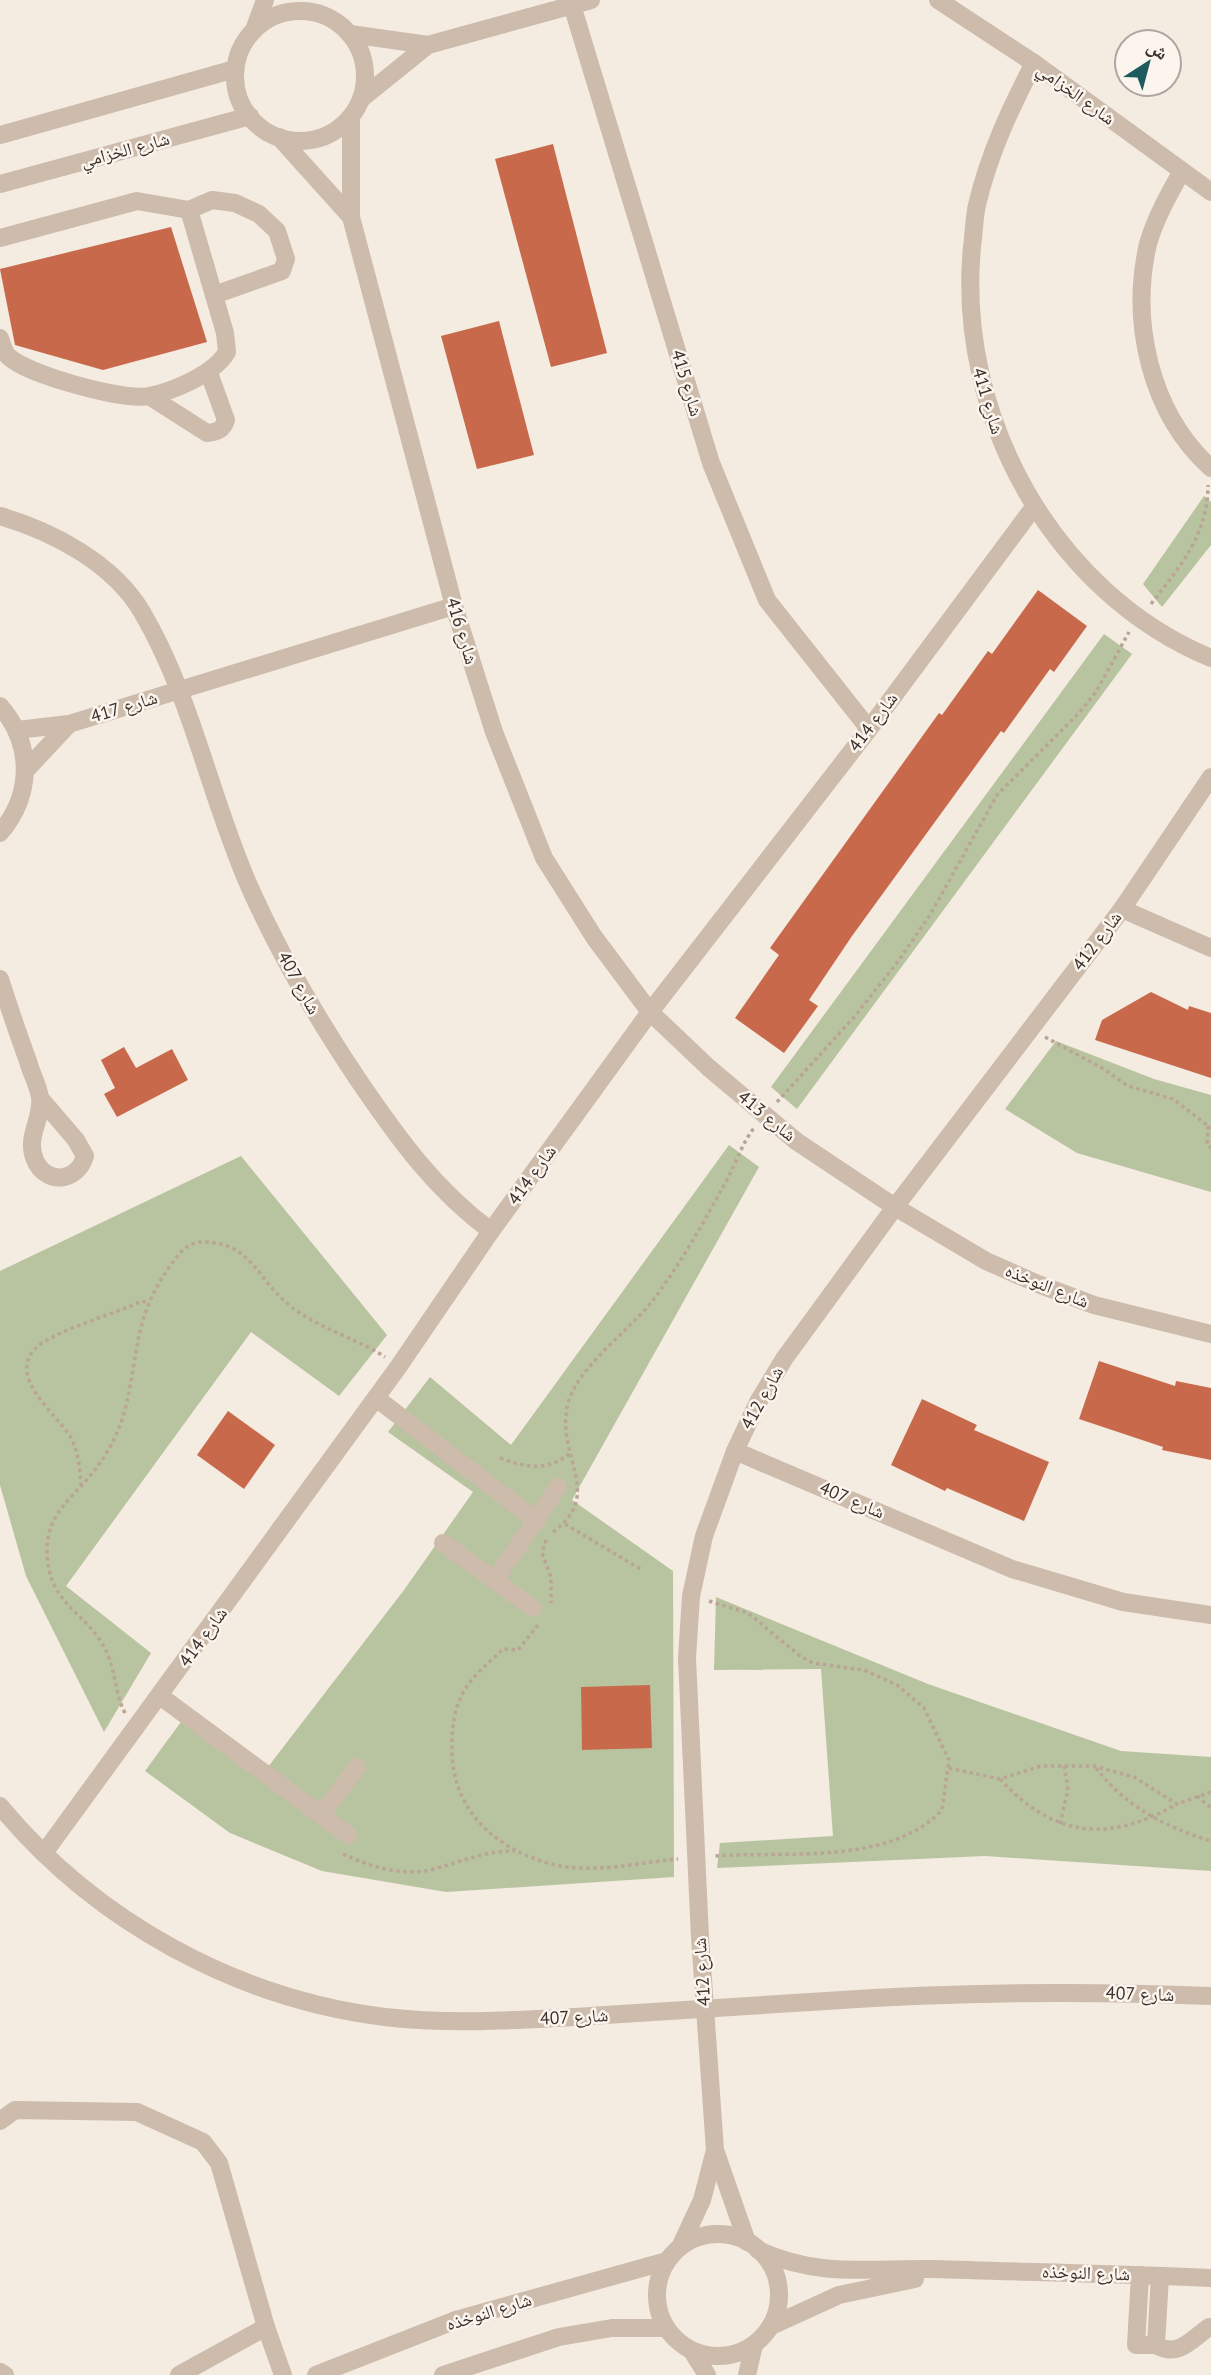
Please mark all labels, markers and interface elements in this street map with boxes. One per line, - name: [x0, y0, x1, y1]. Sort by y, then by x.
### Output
- north arrow: [1113, 28, 1183, 98]
- text: ش: [1143, 34, 1173, 65]
- street label: شارع الخزامي: [1031, 57, 1120, 133]
- street label: شارع الخزامي: [78, 127, 173, 176]
- street label: شارع 415: [666, 347, 708, 419]
- street label: شارع 411: [967, 365, 1009, 437]
- street label: شارع 416: [441, 595, 483, 667]
- street label: شارع 417: [88, 686, 160, 728]
- street label: شارع 414: [843, 687, 902, 756]
- street label: شارع 412: [1067, 906, 1126, 975]
- street label: شارع 407: [273, 947, 326, 1018]
- street label: شارع 413: [733, 1085, 801, 1146]
- street label: شارع 414: [502, 1140, 561, 1209]
- street label: شارع النوخذه: [1002, 1258, 1092, 1313]
- street label: شارع 412: [735, 1362, 788, 1433]
- street label: شارع 407: [816, 1476, 888, 1524]
- street label: شارع 414: [173, 1602, 232, 1671]
- street label: شارع 412: [688, 1937, 715, 2007]
- street label: شارع 407: [1105, 1981, 1175, 2006]
- street label: شارع 407: [539, 2003, 609, 2030]
- street label: شارع النوخذه: [1042, 2259, 1130, 2286]
- street label: شارع النوخذه: [443, 2288, 534, 2335]

